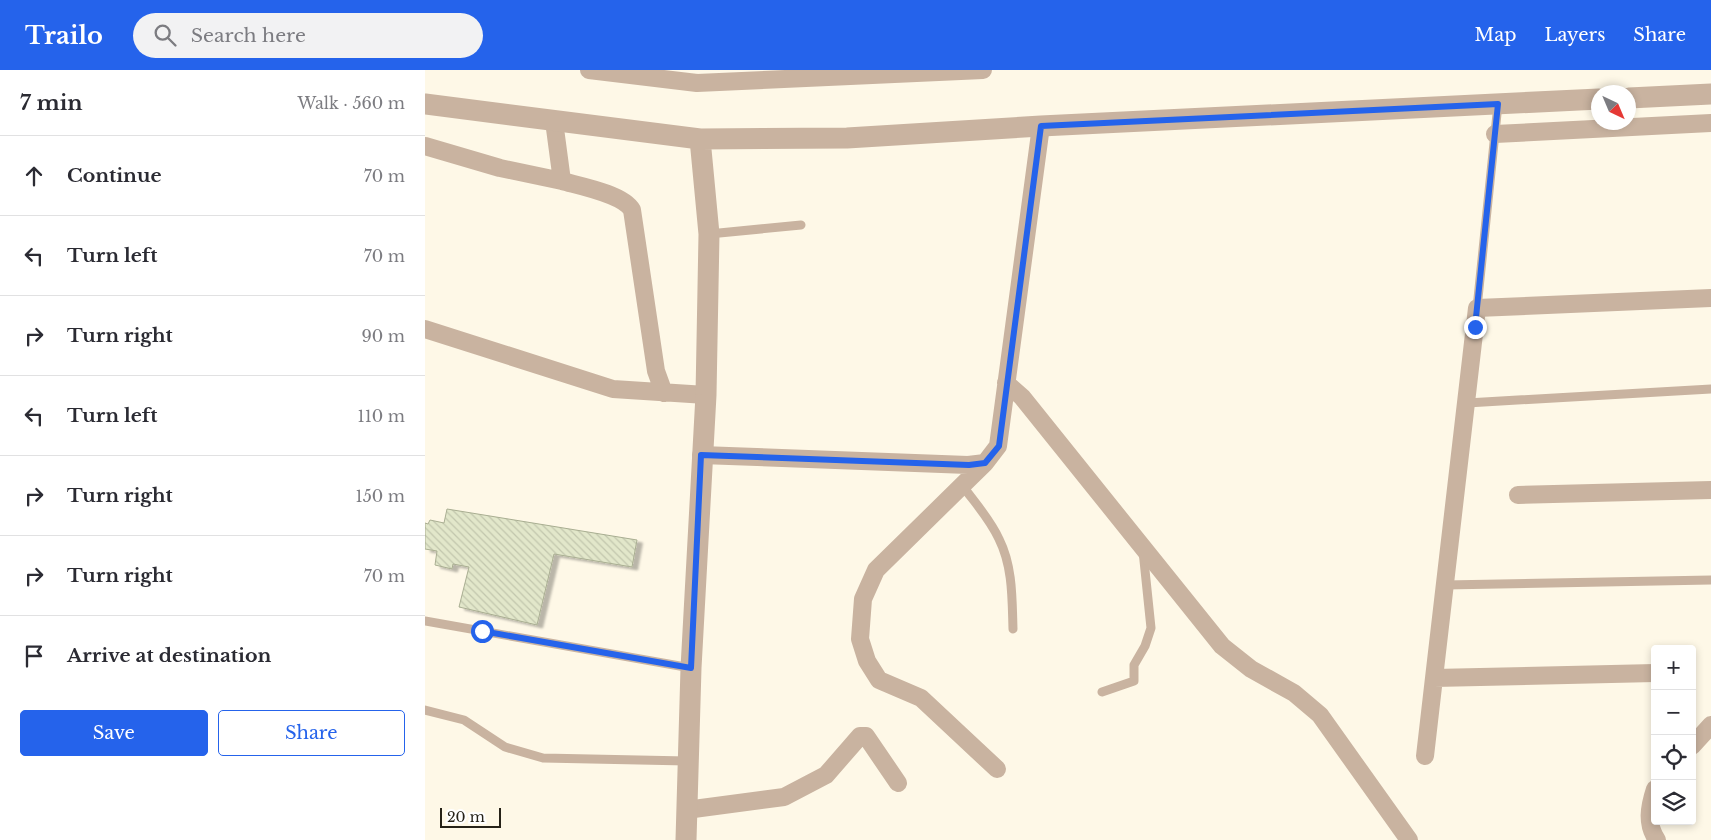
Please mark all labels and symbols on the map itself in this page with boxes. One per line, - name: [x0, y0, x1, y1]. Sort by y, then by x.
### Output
- north arrow: [1591, 85, 1636, 130]
- route end: [1464, 316, 1487, 339]
- route start: [471, 620, 494, 643]
- scale bar: [440, 805, 501, 828]

